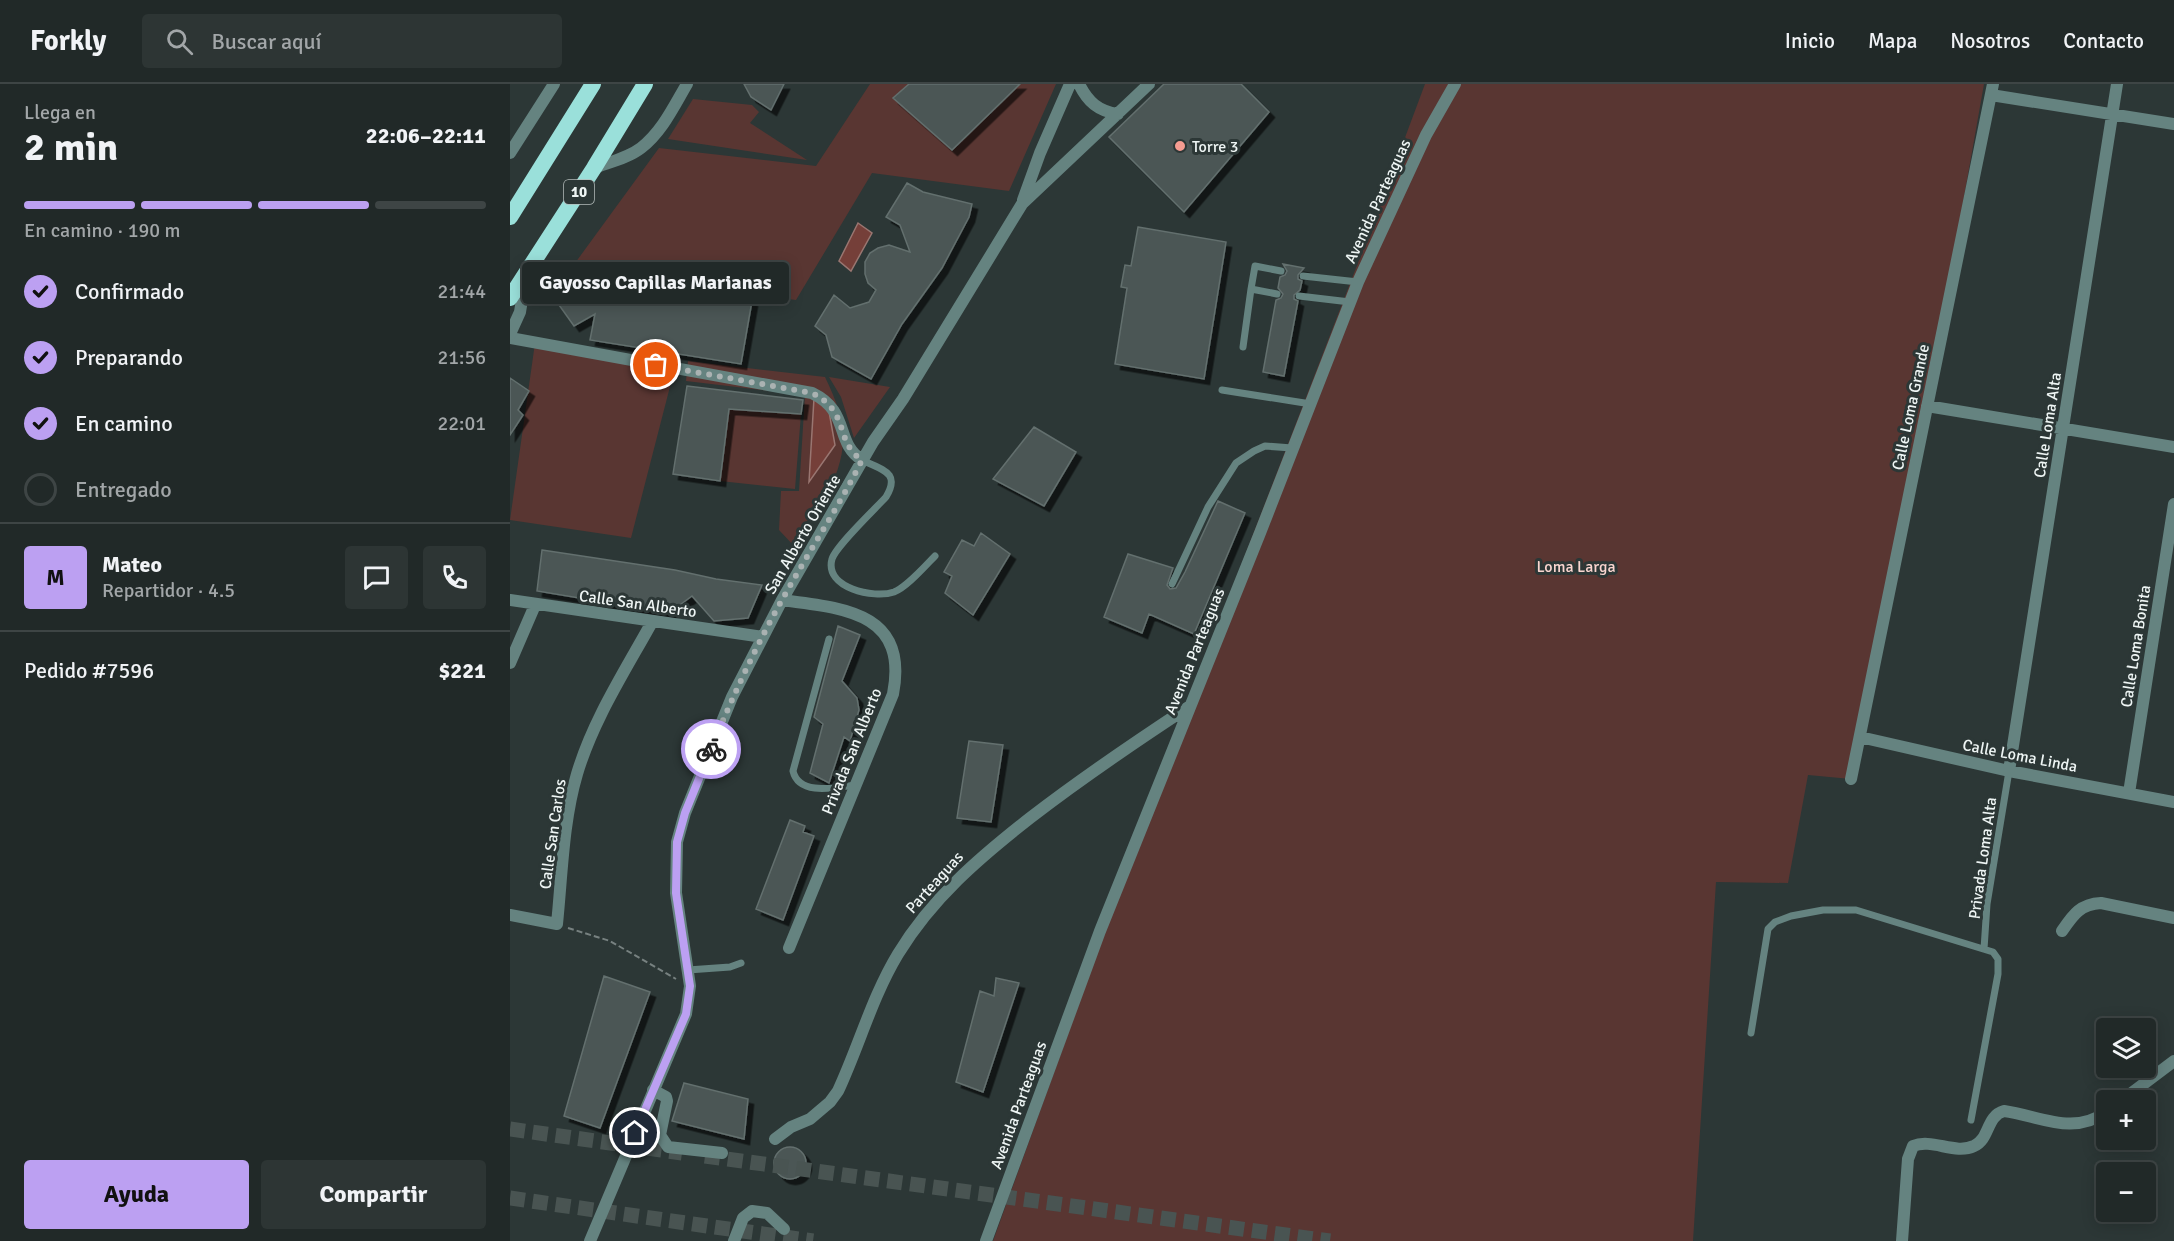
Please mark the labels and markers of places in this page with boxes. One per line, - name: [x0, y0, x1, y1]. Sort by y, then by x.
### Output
- place label: Torre 3: [1192, 137, 1239, 157]
- marker: Torre 3: [1173, 139, 1187, 153]
- callout: Gayosso Capillas Marianas: [522, 263, 790, 305]
- pin: [630, 339, 681, 390]
- pin: [609, 1107, 660, 1158]

